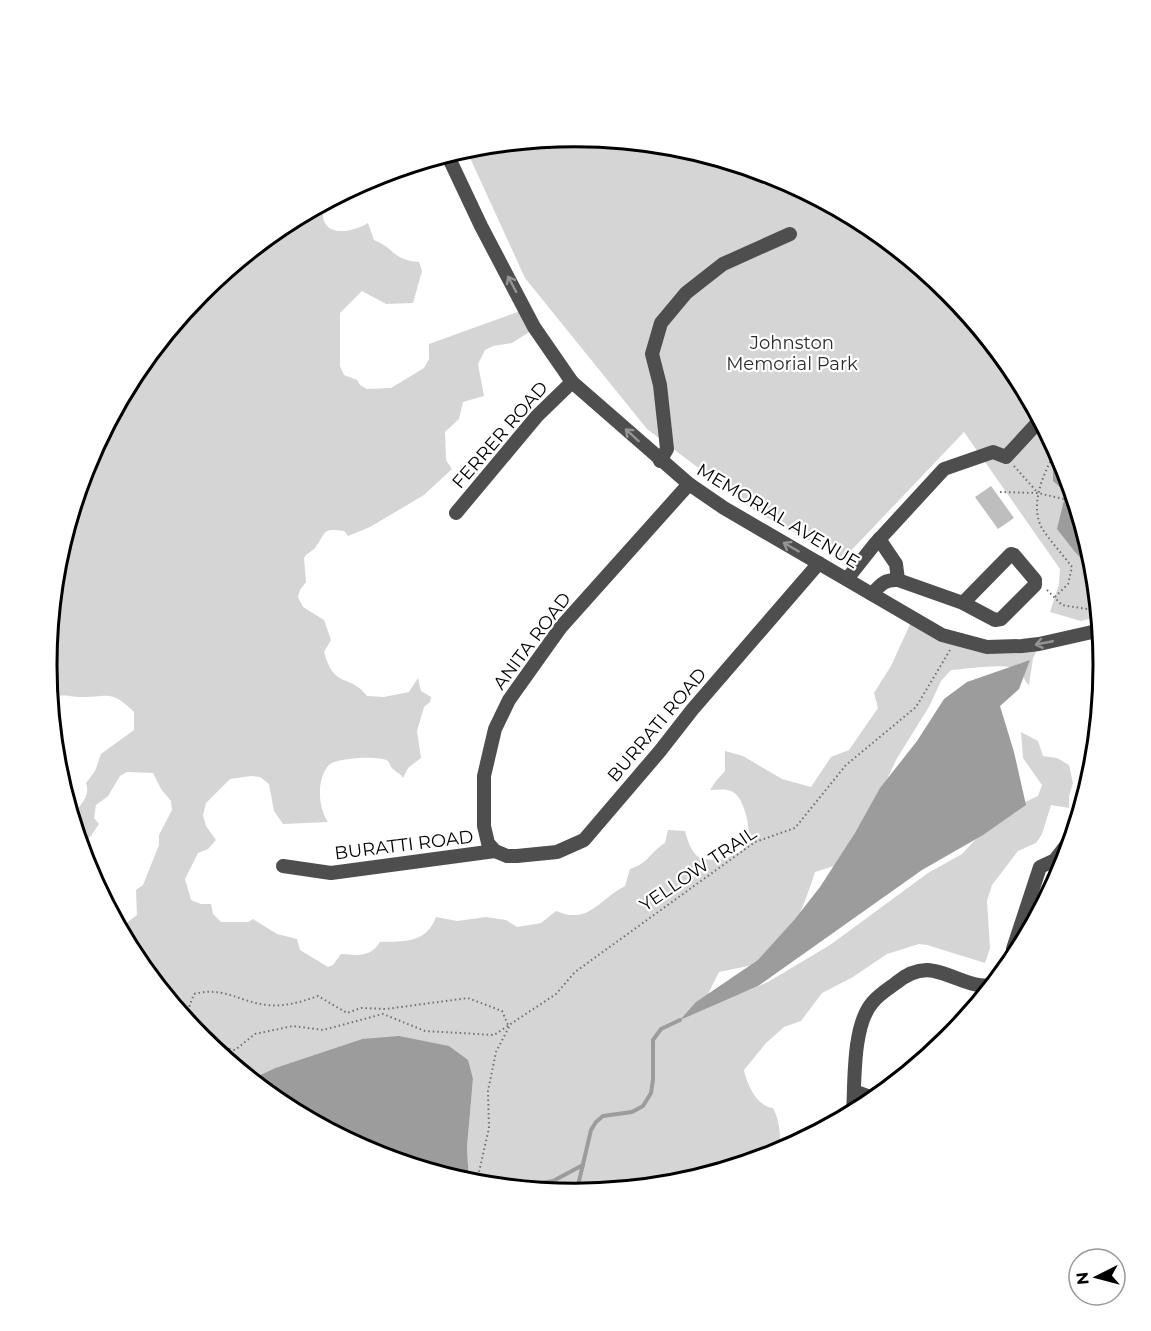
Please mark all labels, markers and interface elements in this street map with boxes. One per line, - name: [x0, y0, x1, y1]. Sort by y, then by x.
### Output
- one-way arrow: [506, 276, 518, 293]
- park label: Johnston Memorial Park: [726, 332, 858, 375]
- street label: FERRER ROAD: [447, 377, 553, 493]
- one-way arrow: [625, 428, 640, 442]
- street label: MEMORIAL AVENUE: [693, 459, 863, 573]
- one-way arrow: [783, 540, 800, 552]
- street label: ANITA ROAD: [488, 588, 576, 694]
- one-way arrow: [1035, 638, 1054, 649]
- street label: BURRATI ROAD: [603, 663, 711, 787]
- street label: YELLOW TRAIL: [636, 822, 761, 916]
- street label: BURATTI ROAD: [333, 826, 475, 864]
- north arrow: [1067, 1247, 1127, 1307]
- text: N: [1072, 1271, 1093, 1286]

